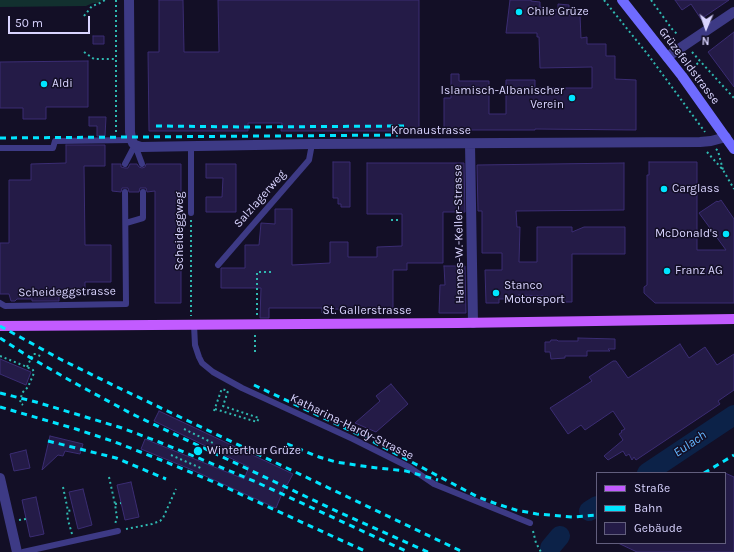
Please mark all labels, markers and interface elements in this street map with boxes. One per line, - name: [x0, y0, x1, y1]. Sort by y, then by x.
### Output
- place label: Chile Grüze: [527, 5, 589, 19]
- marker: Chile Grüze: [514, 7, 524, 17]
- scale bar: [10, 8, 92, 34]
- north arrow: [686, 8, 726, 48]
- text: 50 m: [15, 16, 43, 30]
- street label: Grüzefeldstrasse: [655, 25, 723, 107]
- text: N: [701, 34, 710, 47]
- place label: Aldi: [52, 77, 73, 91]
- marker: Aldi: [39, 79, 49, 89]
- place label: Islamisch-Albanischer Verein: [441, 84, 564, 112]
- marker: Islamisch-Albanischer Verein: [567, 93, 577, 103]
- street label: Kronaustrasse: [391, 124, 471, 138]
- street label: Hannes-W.-Keller-Strasse: [451, 164, 467, 304]
- street label: Salzlagerweg: [231, 167, 289, 231]
- place label: Carglass: [672, 182, 719, 196]
- marker: Carglass: [659, 184, 669, 194]
- street label: Scheideggweg: [173, 192, 187, 270]
- place label: McDonald's: [655, 227, 718, 241]
- marker: McDonald's: [721, 229, 731, 239]
- place label: Franz AG: [675, 264, 723, 278]
- marker: Franz AG: [662, 266, 672, 276]
- place label: Stanco Motorsport: [504, 279, 565, 307]
- street label: Scheideggstrasse: [18, 284, 116, 300]
- marker: Stanco Motorsport: [491, 288, 501, 298]
- street label: St. Gallerstrasse: [323, 304, 411, 318]
- street label: Katharina-Hardy-Strasse: [288, 391, 416, 463]
- water label: Eulach: [670, 427, 710, 461]
- place label: Winterthur Grüze: [207, 444, 301, 458]
- marker: Winterthur Grüze: [192, 445, 204, 457]
- legend: [596, 472, 726, 544]
- text: Straße: [634, 481, 670, 495]
- text: Bahn: [634, 501, 663, 515]
- text: Gebäude: [634, 521, 682, 535]

